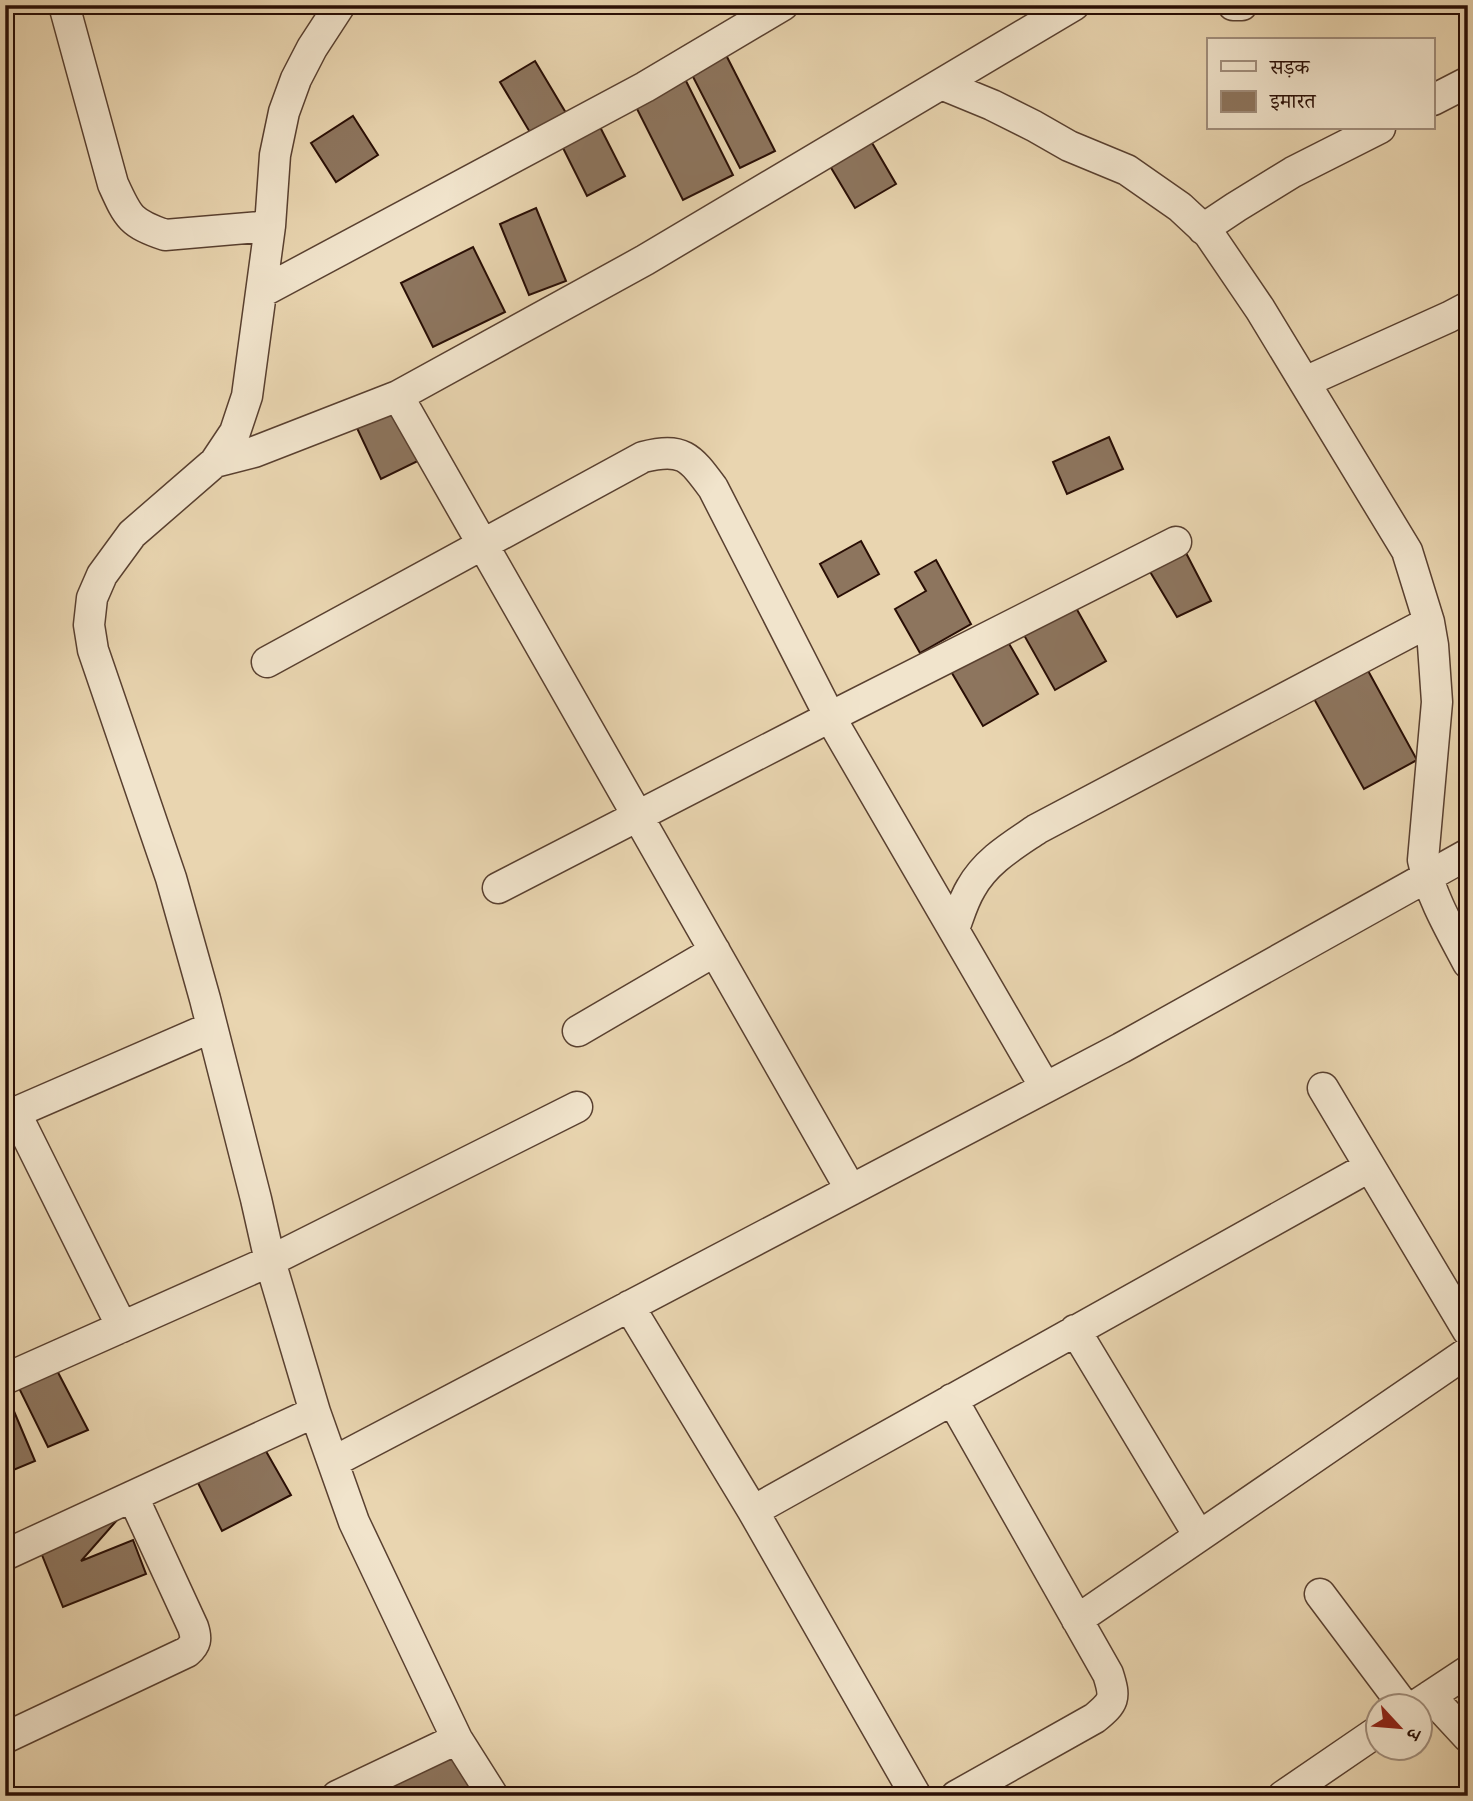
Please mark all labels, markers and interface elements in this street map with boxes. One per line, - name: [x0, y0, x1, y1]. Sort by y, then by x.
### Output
- legend: [1207, 38, 1434, 130]
- text: सड़क: [1269, 53, 1310, 80]
- text: इमारत: [1269, 87, 1317, 114]
- north arrow: [1364, 1692, 1434, 1762]
- text: उ: [1400, 1723, 1428, 1745]

